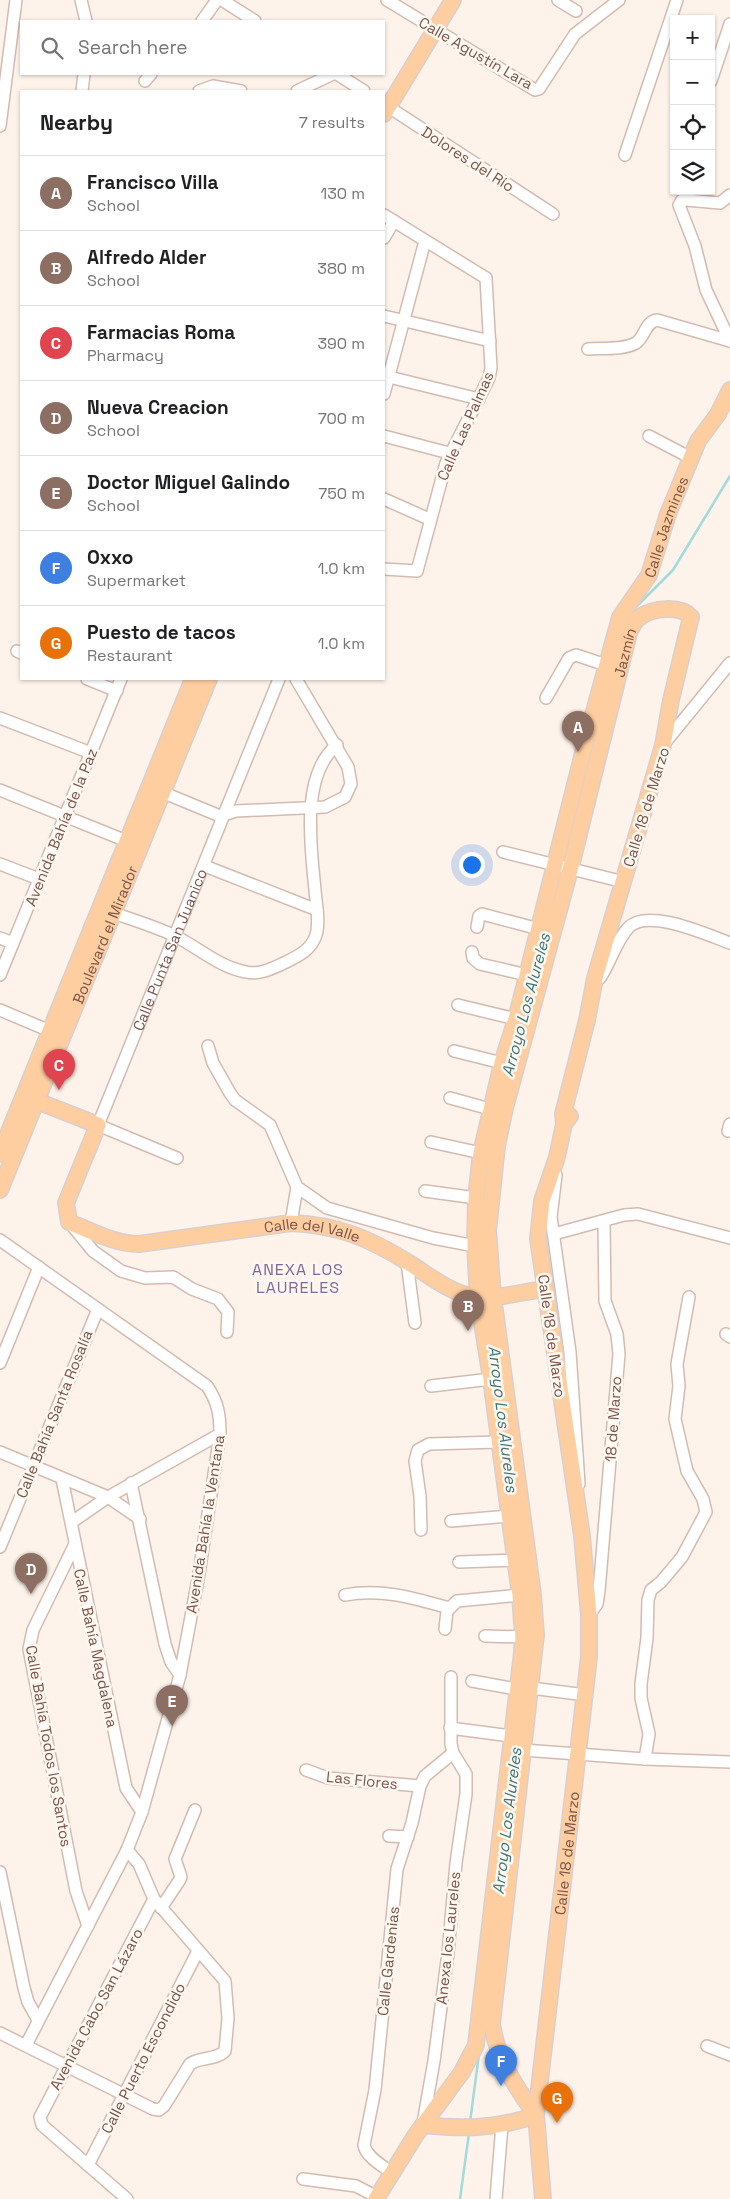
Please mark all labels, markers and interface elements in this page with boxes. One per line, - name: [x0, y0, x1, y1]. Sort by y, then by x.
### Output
- street label: Calle Agustín Lara: [416, 13, 537, 94]
- map controls: [670, 15, 715, 195]
- button: +: [670, 15, 715, 60]
- search box: [20, 20, 385, 75]
- icon: search: [38, 34, 66, 62]
- text: Search here: [78, 35, 188, 60]
- button: −: [670, 60, 715, 105]
- button: locate: [670, 105, 715, 150]
- text: Nearby: [40, 109, 113, 136]
- text: 7 results: [299, 112, 365, 133]
- street label: Dolores del Río: [418, 122, 518, 196]
- button: layers: [670, 150, 715, 195]
- text: Francisco Villa: [87, 170, 219, 195]
- text: A: [51, 183, 61, 204]
- text: 130 m: [321, 183, 365, 204]
- text: School: [87, 195, 140, 216]
- text: Alfredo Alder: [87, 245, 207, 270]
- text: B: [51, 258, 61, 279]
- text: 380 m: [317, 258, 365, 279]
- text: School: [87, 270, 140, 291]
- text: Farmacias Roma: [87, 320, 235, 345]
- text: C: [51, 333, 61, 354]
- text: 390 m: [317, 333, 365, 354]
- text: Pharmacy: [87, 345, 164, 366]
- street label: Calle Las Palmas: [432, 368, 498, 483]
- text: Nueva Creacion: [87, 395, 229, 420]
- text: D: [51, 408, 61, 429]
- text: 700 m: [318, 408, 365, 429]
- text: School: [87, 420, 140, 441]
- text: Doctor Miguel Galindo: [87, 470, 290, 495]
- street label: Calle Jazmines: [639, 473, 692, 580]
- text: E: [52, 483, 60, 504]
- text: 750 m: [318, 483, 365, 504]
- text: School: [87, 495, 140, 516]
- text: Oxxo: [87, 545, 133, 570]
- text: F: [52, 558, 60, 579]
- text: 1.0 km: [318, 558, 365, 579]
- text: Supermarket: [87, 570, 186, 591]
- text: Puesto de tacos: [87, 620, 236, 645]
- street label: Jazmín: [609, 624, 640, 679]
- text: G: [51, 633, 61, 654]
- text: 1.0 km: [318, 633, 365, 654]
- text: Restaurant: [87, 645, 173, 666]
- pin: A: [562, 711, 594, 752]
- street label: Avenida Bahía de la Paz: [21, 745, 101, 909]
- street label: Calle 18 de Marzo: [619, 745, 673, 869]
- your location: [459, 852, 485, 878]
- street label: Boulevard el Mirador: [68, 862, 141, 1006]
- street label: Calle Punta San Juanico: [128, 866, 211, 1033]
- water label: Arroyo Los Alureles: [497, 931, 555, 1079]
- pin: C: [43, 1049, 75, 1090]
- street label: Calle del Valle: [263, 1213, 363, 1246]
- district label: ANEXA LOS LAURELES: [252, 1259, 344, 1298]
- street label: Calle 18 de Marzo: [534, 1273, 570, 1399]
- pin: B: [452, 1290, 484, 1331]
- street label: Calle Bahía Santa Rosalía: [12, 1327, 97, 1501]
- water label: Arroyo Los Alureles: [484, 1345, 522, 1494]
- street label: 18 de Marzo: [601, 1375, 625, 1463]
- street label: Avenida Bahía la Ventana: [181, 1433, 229, 1615]
- pin: D: [15, 1553, 47, 1594]
- street label: Calle Bahía Magdalena: [70, 1567, 122, 1730]
- street label: Calle Bahía Todos los Santos: [22, 1644, 76, 1848]
- pin: E: [156, 1685, 188, 1726]
- water label: Arroyo Los Alureles: [488, 1746, 526, 1895]
- street label: Las Flores: [325, 1767, 399, 1793]
- street label: Calle 18 de Marzo: [550, 1790, 583, 1916]
- street label: Anexa los Laureles: [432, 1871, 464, 2005]
- street label: Calle Gardenias: [373, 1905, 403, 2017]
- street label: Avenida Cabo San Lázaro: [45, 1925, 147, 2093]
- street label: Calle Puerto Escondido: [97, 1979, 189, 2137]
- pin: F: [485, 2045, 517, 2086]
- pin: G: [541, 2082, 573, 2123]

